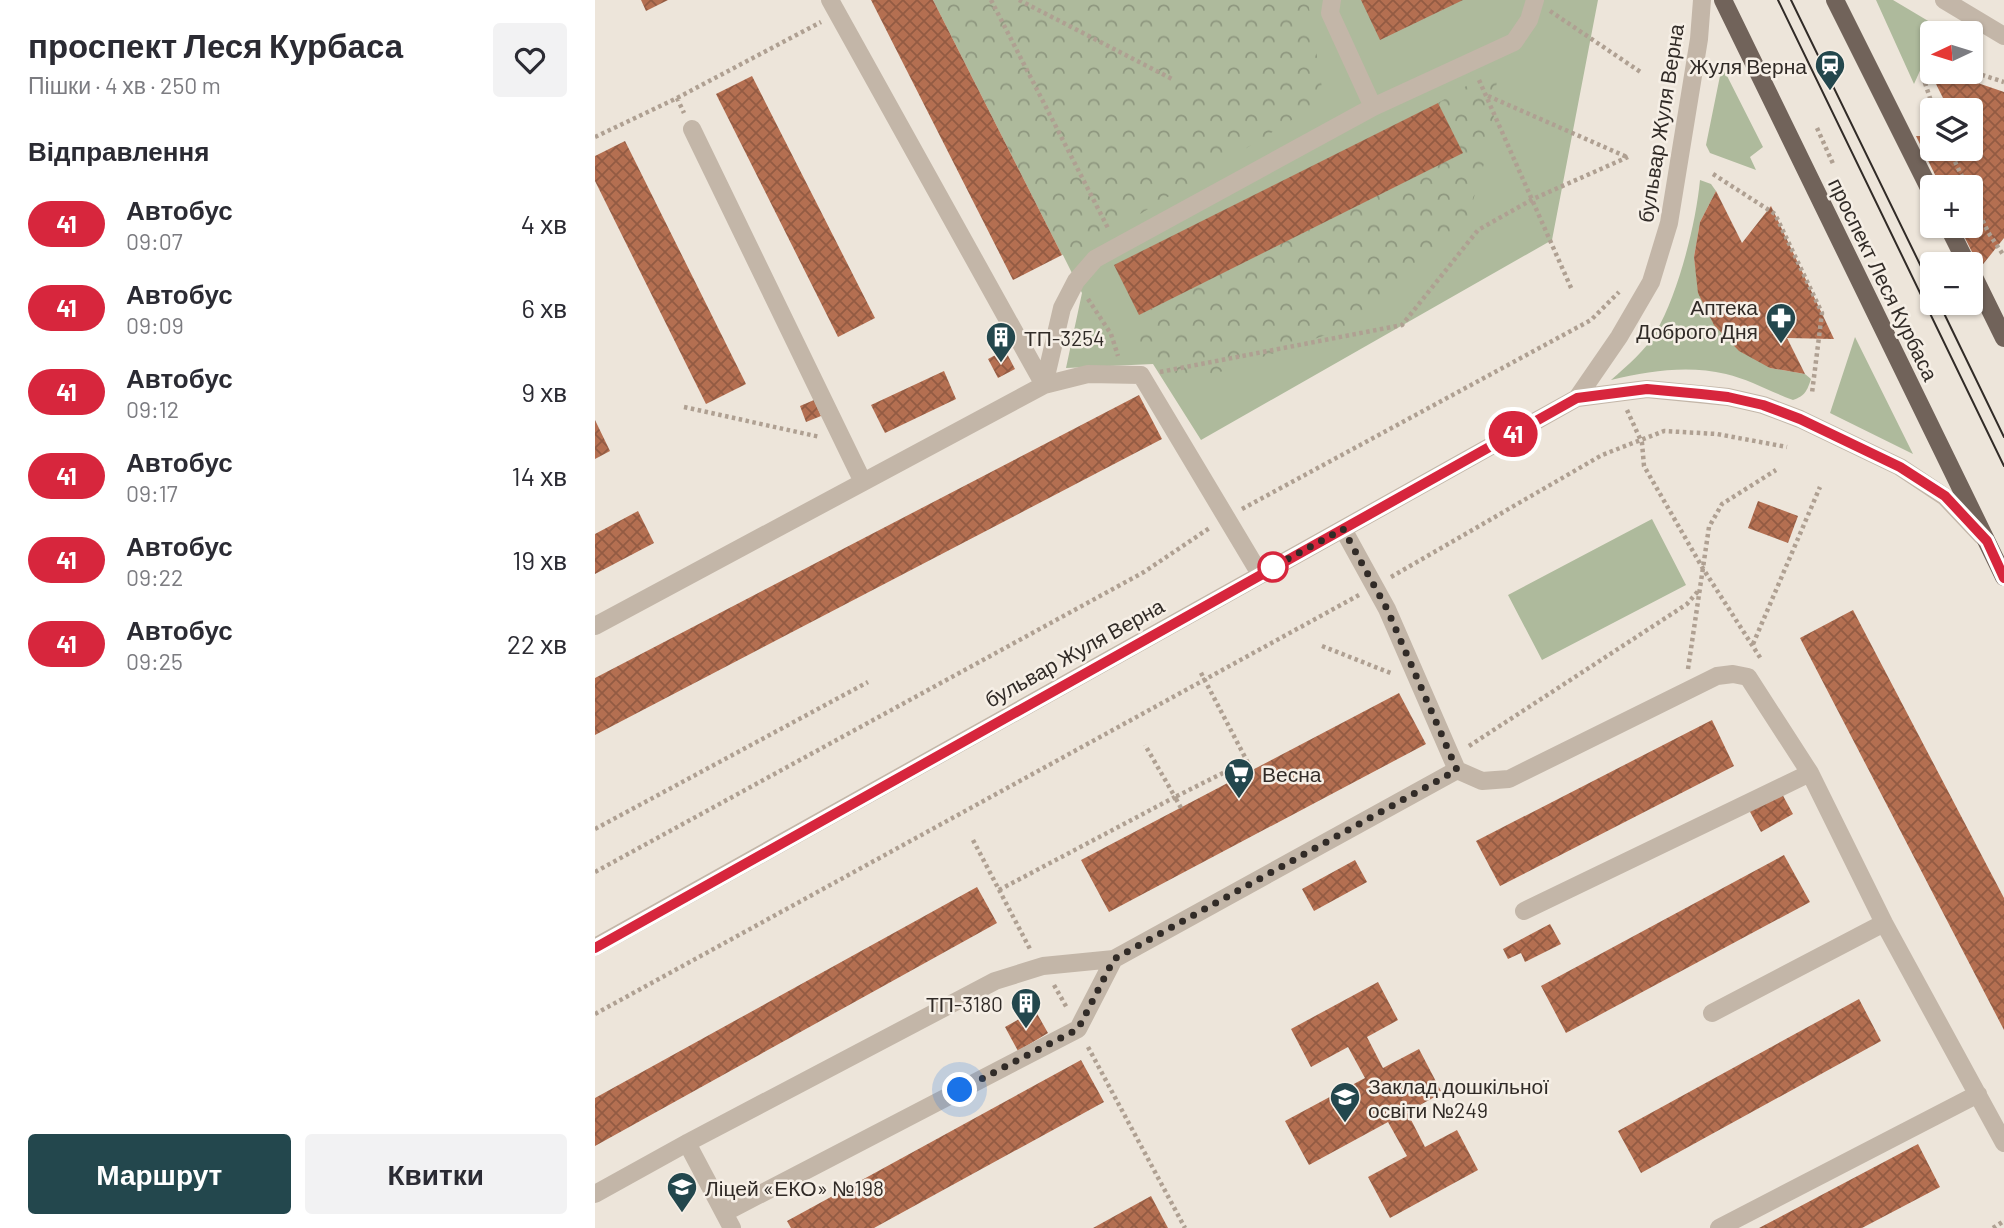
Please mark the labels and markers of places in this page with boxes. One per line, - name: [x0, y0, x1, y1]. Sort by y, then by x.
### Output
- station icon: Жуля Верна: [1813, 48, 1847, 92]
- place label: Жуля Верна: [1689, 53, 1807, 78]
- place label: Аптека Доброго Дня: [1636, 294, 1758, 343]
- pharmacy icon: Аптека Доброго Дня: [1764, 301, 1798, 345]
- building icon: ТП-3254: [984, 320, 1018, 364]
- place label: ТП-3254: [1024, 325, 1105, 350]
- unlabelled marker: [1258, 552, 1288, 582]
- supermarket icon: Весна: [1222, 756, 1256, 800]
- place label: Весна: [1262, 761, 1322, 786]
- building icon: ТП-3180: [1009, 986, 1043, 1030]
- place label: ТП-3180: [926, 991, 1003, 1016]
- place label: Заклад дошкільної освіти №249: [1368, 1073, 1549, 1122]
- school or university icon: Заклад дошкільної освіти №249: [1328, 1080, 1362, 1124]
- school or university icon: Ліцей «ЕКО» №198: [665, 1170, 699, 1214]
- place label: Ліцей «ЕКО» №198: [705, 1175, 884, 1200]

